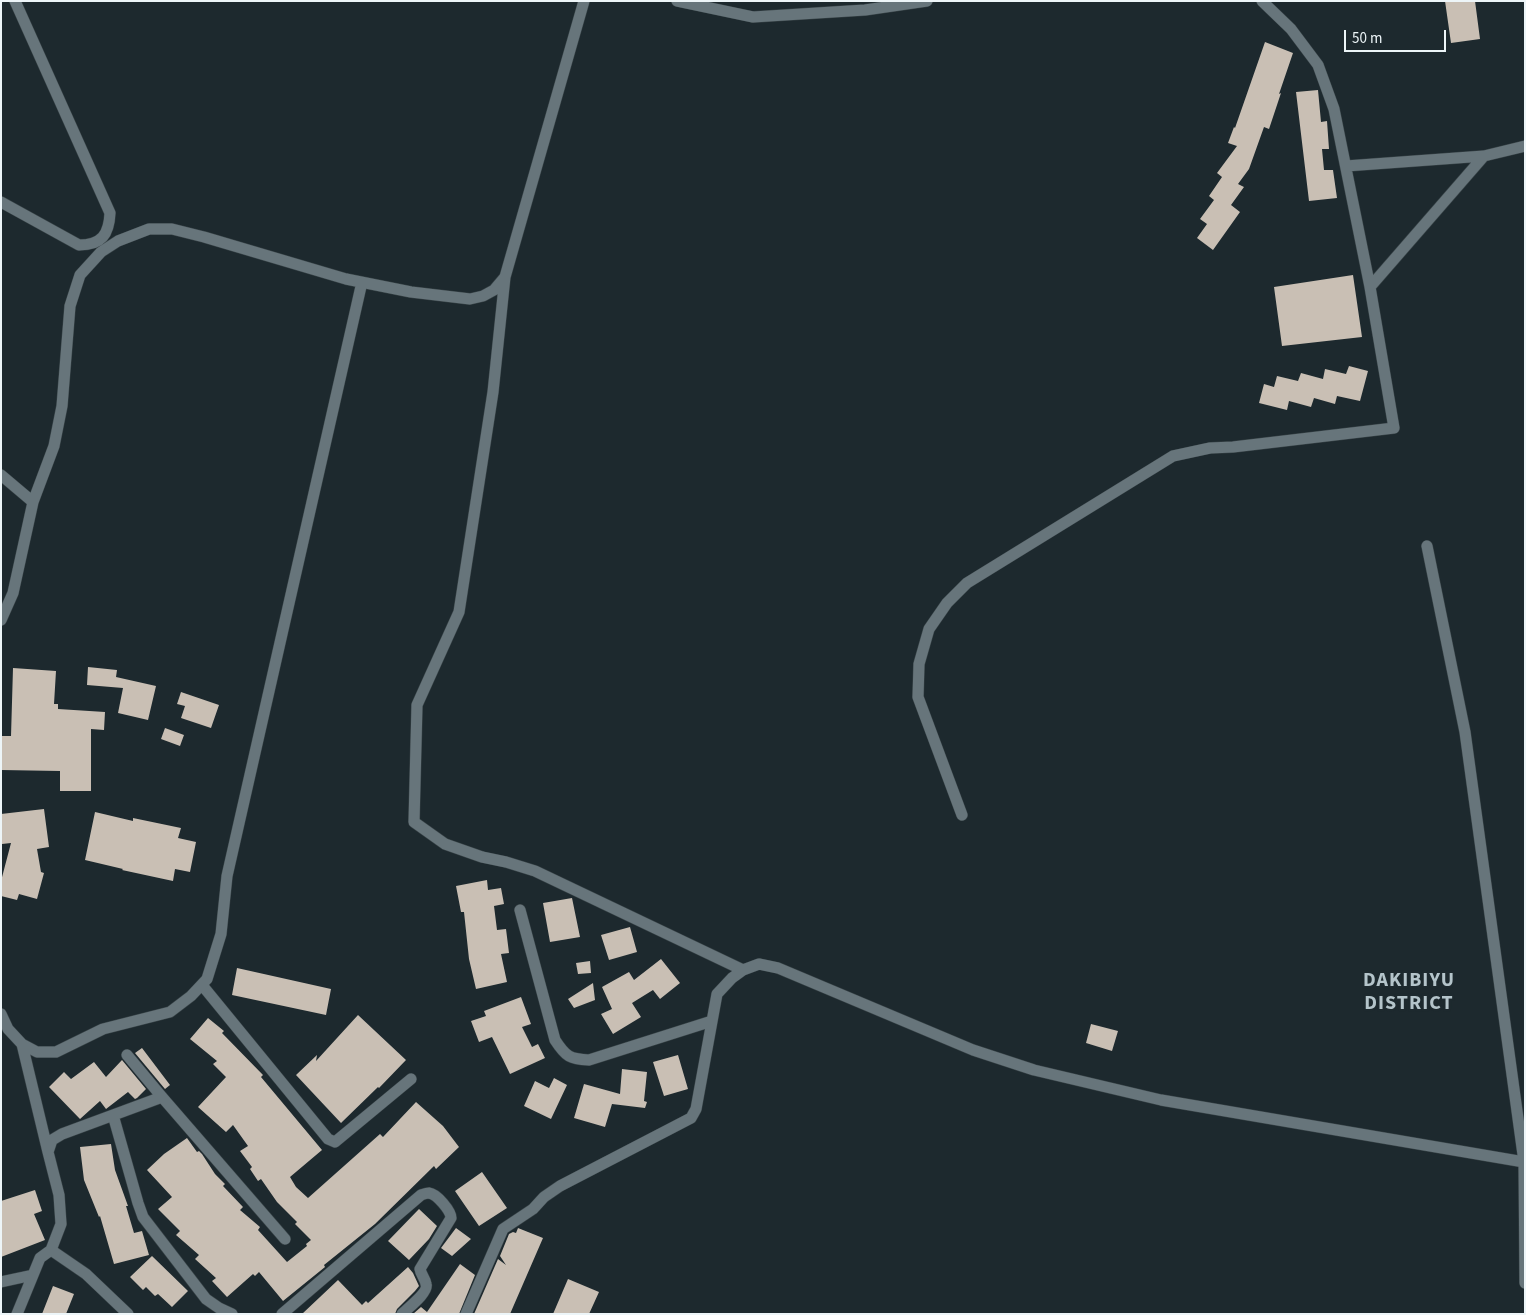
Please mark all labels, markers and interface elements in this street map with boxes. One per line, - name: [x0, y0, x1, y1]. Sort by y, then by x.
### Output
- scale bar: [1346, 20, 1448, 52]
- text: 50 m: [1352, 28, 1382, 49]
- district label: DAKIBIYU DISTRICT: [1362, 970, 1456, 1017]

